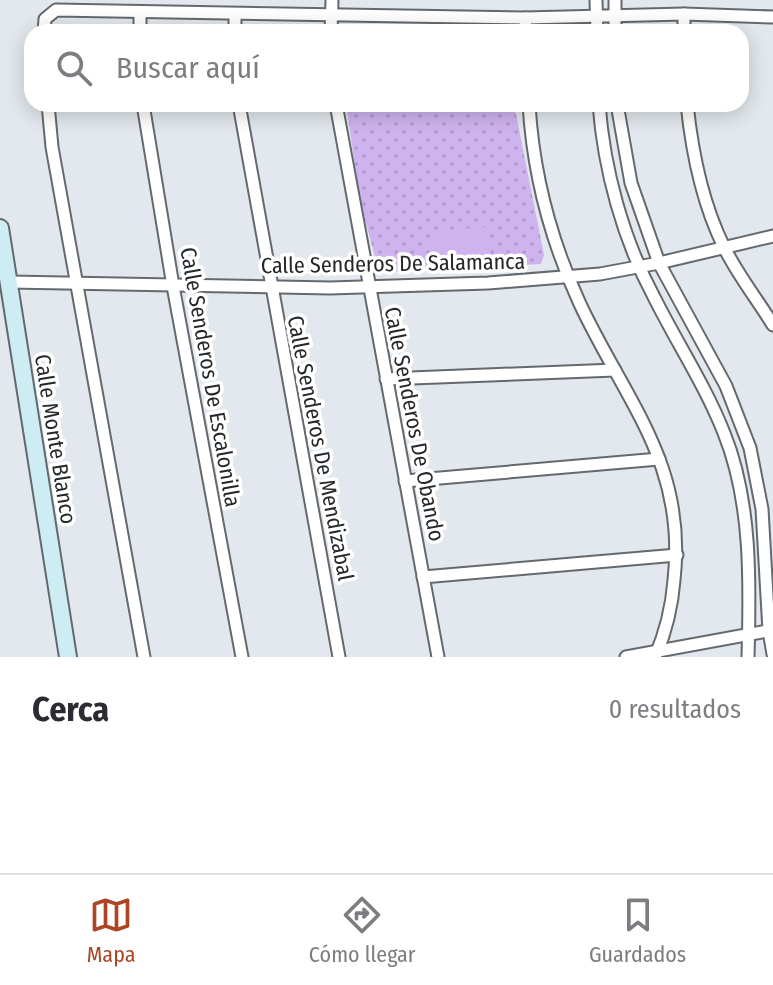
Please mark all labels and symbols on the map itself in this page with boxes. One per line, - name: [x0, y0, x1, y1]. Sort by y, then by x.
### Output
- street label: Calle Senderos De Escalonilla: [174, 245, 247, 509]
- street label: Calle Senderos De Salamanca: [261, 248, 525, 279]
- street label: Calle Senderos De Obando: [379, 305, 450, 544]
- street label: Calle Senderos De Mendizabal: [282, 313, 360, 583]
- street label: Calle Monte Blanco: [29, 352, 82, 526]

